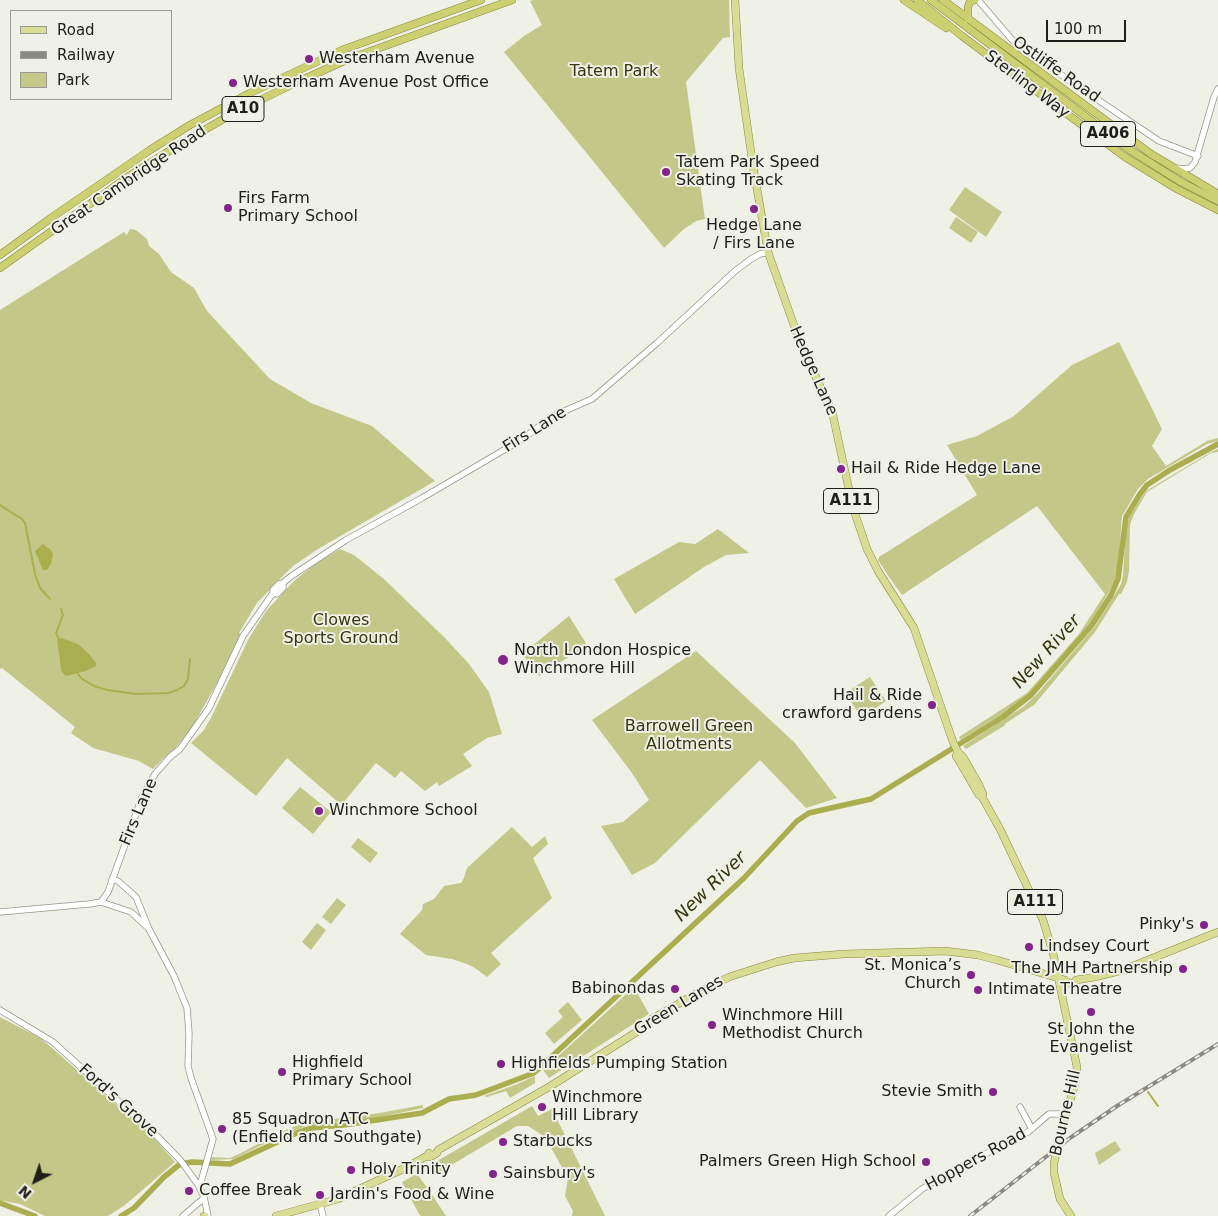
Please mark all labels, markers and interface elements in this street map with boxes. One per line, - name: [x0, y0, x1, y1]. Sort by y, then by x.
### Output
- legend: [10, 10, 172, 100]
- scale bar: [1048, 10, 1128, 42]
- text: 100 m: [1054, 20, 1102, 38]
- text: Road: [57, 21, 95, 39]
- street label: Ostliffe Road: [1009, 33, 1103, 107]
- text: Railway: [57, 46, 115, 64]
- street label: Sterling Way: [981, 47, 1073, 123]
- place label: Westerham Avenue: [319, 49, 475, 69]
- marker: Westerham Avenue: [303, 53, 315, 65]
- park label: Tatem Park: [570, 62, 658, 82]
- text: Park: [57, 71, 89, 89]
- place label: Westerham Avenue Post Office: [243, 73, 489, 93]
- marker: Westerham Avenue Post Office: [227, 77, 239, 89]
- road number: A10: [222, 96, 264, 122]
- street label: Great Cambridge Road: [48, 122, 210, 240]
- road number: A406: [1080, 122, 1136, 146]
- place label: Tatem Park Speed Skating Track: [676, 153, 820, 191]
- marker: Tatem Park Speed Skating Track: [660, 166, 672, 178]
- place label: Firs Farm Primary School: [238, 189, 358, 227]
- marker: Firs Farm Primary School: [222, 202, 234, 214]
- marker: Hedge Lane / Firs Lane: [748, 203, 760, 215]
- place label: Hedge Lane / Firs Lane: [706, 216, 802, 254]
- street label: Hedge Lane: [785, 323, 841, 419]
- street label: Firs Lane: [500, 403, 570, 457]
- place label: Hail & Ride Hedge Lane: [851, 459, 1041, 479]
- marker: Hail & Ride Hedge Lane: [835, 463, 847, 475]
- road number: A111: [824, 488, 878, 514]
- park label: Clowes Sports Ground: [283, 611, 399, 649]
- water label: New River: [1008, 611, 1086, 693]
- place label: North London Hospice Winchmore Hill: [514, 641, 691, 679]
- marker: North London Hospice Winchmore Hill: [496, 653, 510, 667]
- place label: Hail & Ride crawford gardens: [782, 686, 922, 724]
- marker: Hail & Ride crawford gardens: [926, 699, 938, 711]
- park label: Barrowell Green Allotments: [625, 717, 753, 755]
- street label: Firs Lane: [116, 775, 162, 849]
- place label: Winchmore School: [329, 801, 478, 821]
- marker: Winchmore School: [313, 805, 325, 817]
- water label: New River: [671, 847, 751, 927]
- road number: A111: [1008, 890, 1062, 914]
- place label: Pinky's: [1139, 915, 1194, 935]
- marker: Pinky's: [1198, 919, 1210, 931]
- place label: Lindsey Court: [1039, 937, 1149, 957]
- marker: Lindsey Court: [1023, 941, 1035, 953]
- place label: St. Monica’s Church: [864, 956, 961, 994]
- place label: The JMH Partnership: [1011, 959, 1173, 979]
- marker: The JMH Partnership: [1177, 963, 1189, 975]
- marker: St. Monica’s Church: [965, 969, 977, 981]
- street label: Green Lanes: [631, 972, 727, 1040]
- place label: Babinondas: [571, 979, 665, 999]
- place label: Intimate Theatre: [988, 980, 1122, 1000]
- marker: Babinondas: [669, 983, 681, 995]
- marker: Intimate Theatre: [972, 984, 984, 996]
- place label: Winchmore Hill Methodist Church: [722, 1006, 863, 1044]
- marker: St John the Evangelist: [1085, 1006, 1097, 1018]
- marker: Winchmore Hill Methodist Church: [706, 1019, 718, 1031]
- place label: St John the Evangelist: [1047, 1020, 1135, 1058]
- place label: Highfield Primary School: [292, 1053, 412, 1091]
- place label: Highfields Pumping Station: [511, 1054, 728, 1074]
- marker: Highfields Pumping Station: [495, 1058, 507, 1070]
- street label: Ford's Grove: [74, 1060, 162, 1142]
- marker: Highfield Primary School: [276, 1066, 288, 1078]
- street label: Bourne Hill: [1047, 1068, 1085, 1158]
- place label: Stevie Smith: [881, 1082, 983, 1102]
- marker: Stevie Smith: [987, 1086, 999, 1098]
- place label: Winchmore Hill Library: [552, 1088, 642, 1126]
- marker: Winchmore Hill Library: [536, 1101, 548, 1113]
- place label: 85 Squadron ATC (Enfield and Southgate): [232, 1110, 422, 1148]
- marker: 85 Squadron ATC (Enfield and Southgate): [216, 1123, 228, 1135]
- street label: Hoppers Road: [922, 1124, 1030, 1196]
- place label: Starbucks: [513, 1132, 593, 1152]
- marker: Starbucks: [497, 1136, 509, 1148]
- place label: Palmers Green High School: [699, 1152, 916, 1172]
- north arrow: [10, 1156, 60, 1206]
- marker: Palmers Green High School: [920, 1156, 932, 1168]
- place label: Holy Trinity: [361, 1160, 451, 1180]
- marker: Holy Trinity: [345, 1164, 357, 1176]
- place label: Sainsbury's: [503, 1164, 595, 1184]
- marker: Sainsbury's: [487, 1168, 499, 1180]
- place label: Coffee Break: [199, 1181, 302, 1201]
- text: N: [15, 1182, 35, 1202]
- marker: Coffee Break: [183, 1185, 195, 1197]
- place label: Jardin's Food & Wine: [330, 1185, 494, 1205]
- marker: Jardin's Food & Wine: [314, 1189, 326, 1201]

